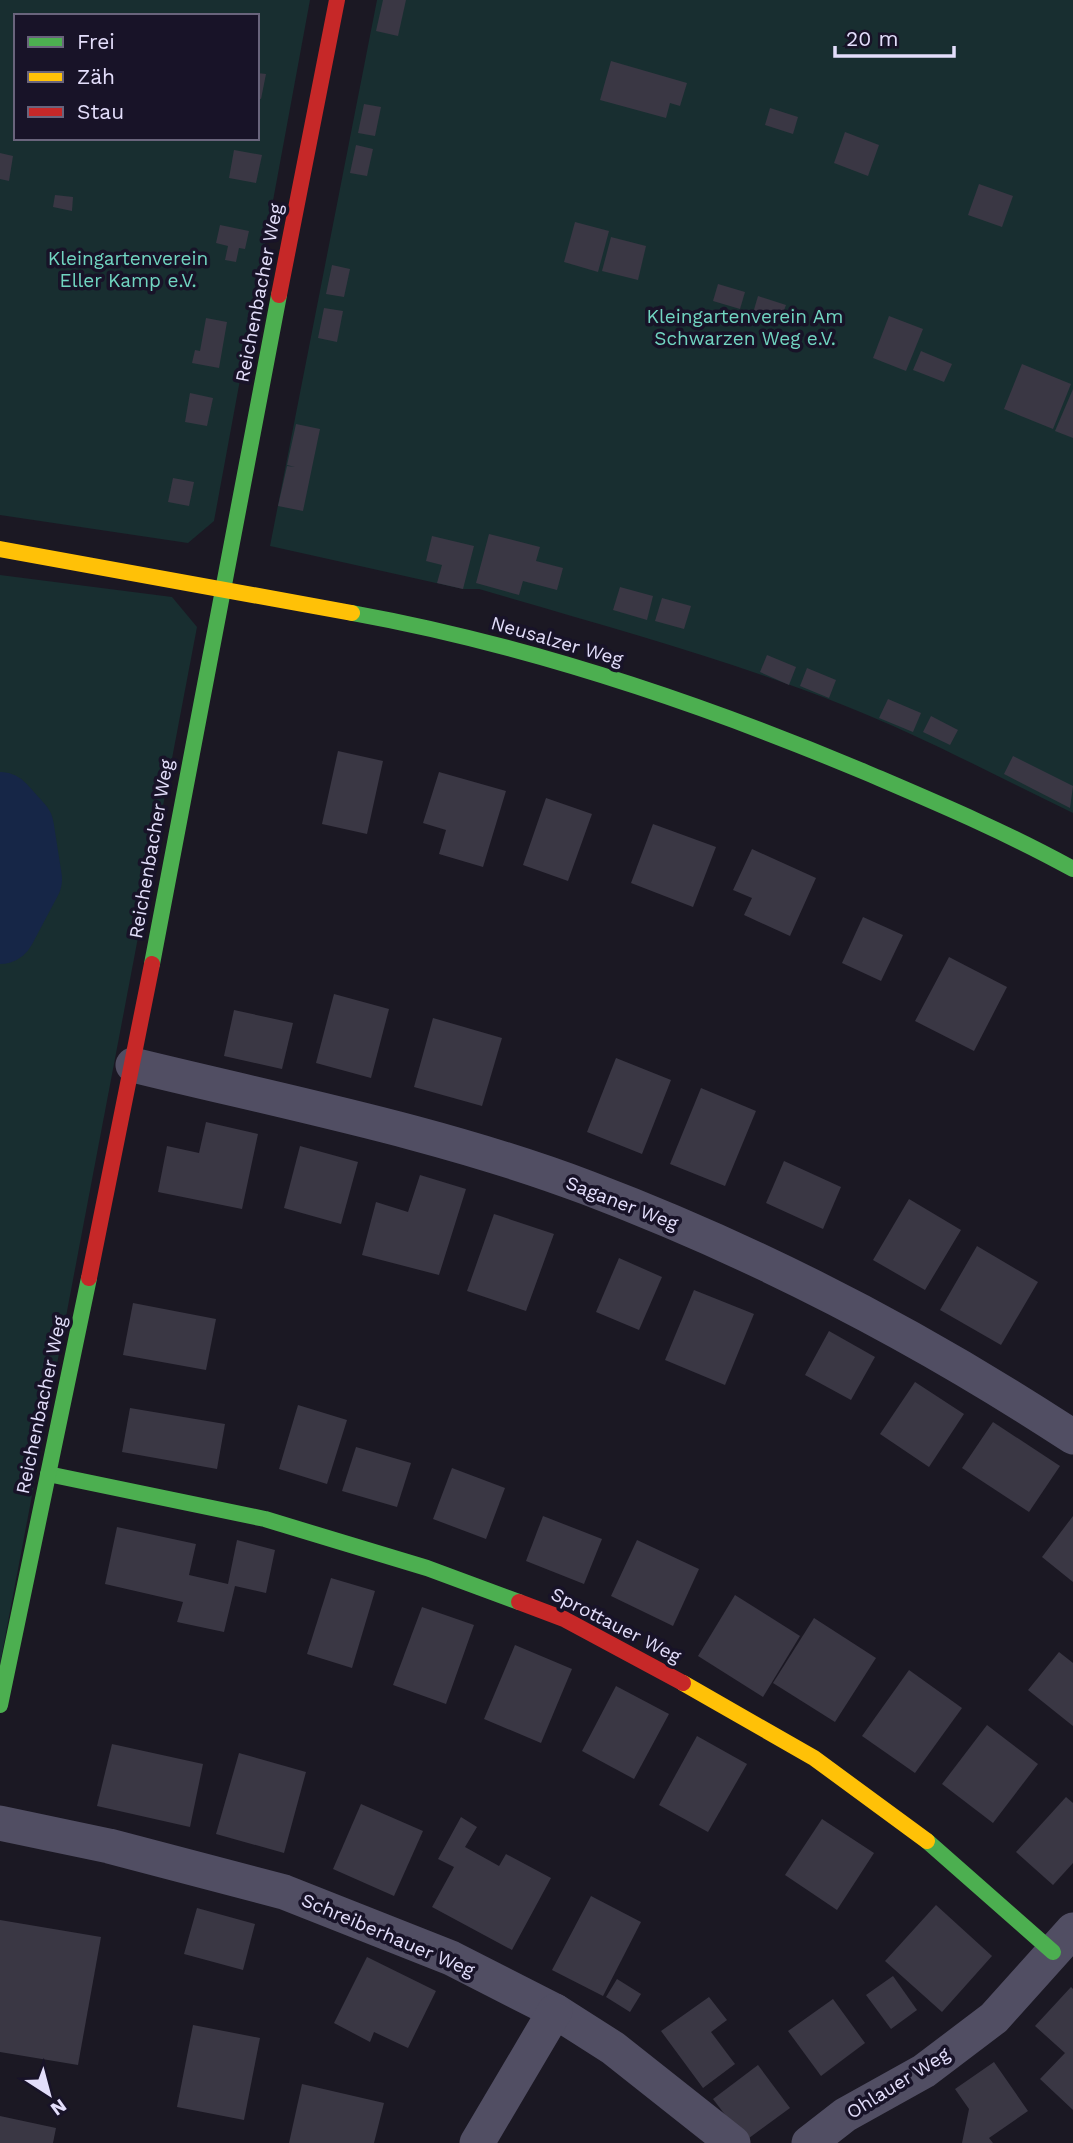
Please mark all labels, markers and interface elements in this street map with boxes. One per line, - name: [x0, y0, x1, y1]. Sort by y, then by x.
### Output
- legend: [14, 14, 259, 140]
- scale bar: [835, 14, 954, 58]
- text: 20 m: [846, 26, 898, 51]
- text: Frei: [77, 29, 115, 54]
- text: Zäh: [77, 64, 115, 89]
- text: Stau: [77, 99, 124, 124]
- street label: Reichenbacher Weg: [230, 201, 288, 384]
- park label: Kleingartenverein Eller Kamp e.V.: [48, 247, 208, 292]
- park label: Kleingartenverein Am Schwarzen Weg e.V.: [647, 305, 843, 350]
- street label: Neusalzer Weg: [488, 611, 626, 671]
- street label: Reichenbacher Weg: [124, 757, 178, 940]
- street label: Saganer Weg: [563, 1171, 682, 1235]
- street label: Reichenbacher Weg: [11, 1313, 71, 1496]
- street label: Sprottauer Weg: [547, 1582, 686, 1668]
- street label: Schreiberhauer Weg: [298, 1888, 479, 1982]
- street label: Ohlauer Weg: [842, 2042, 955, 2124]
- north arrow: [14, 2059, 84, 2129]
- text: N: [46, 2094, 71, 2121]

